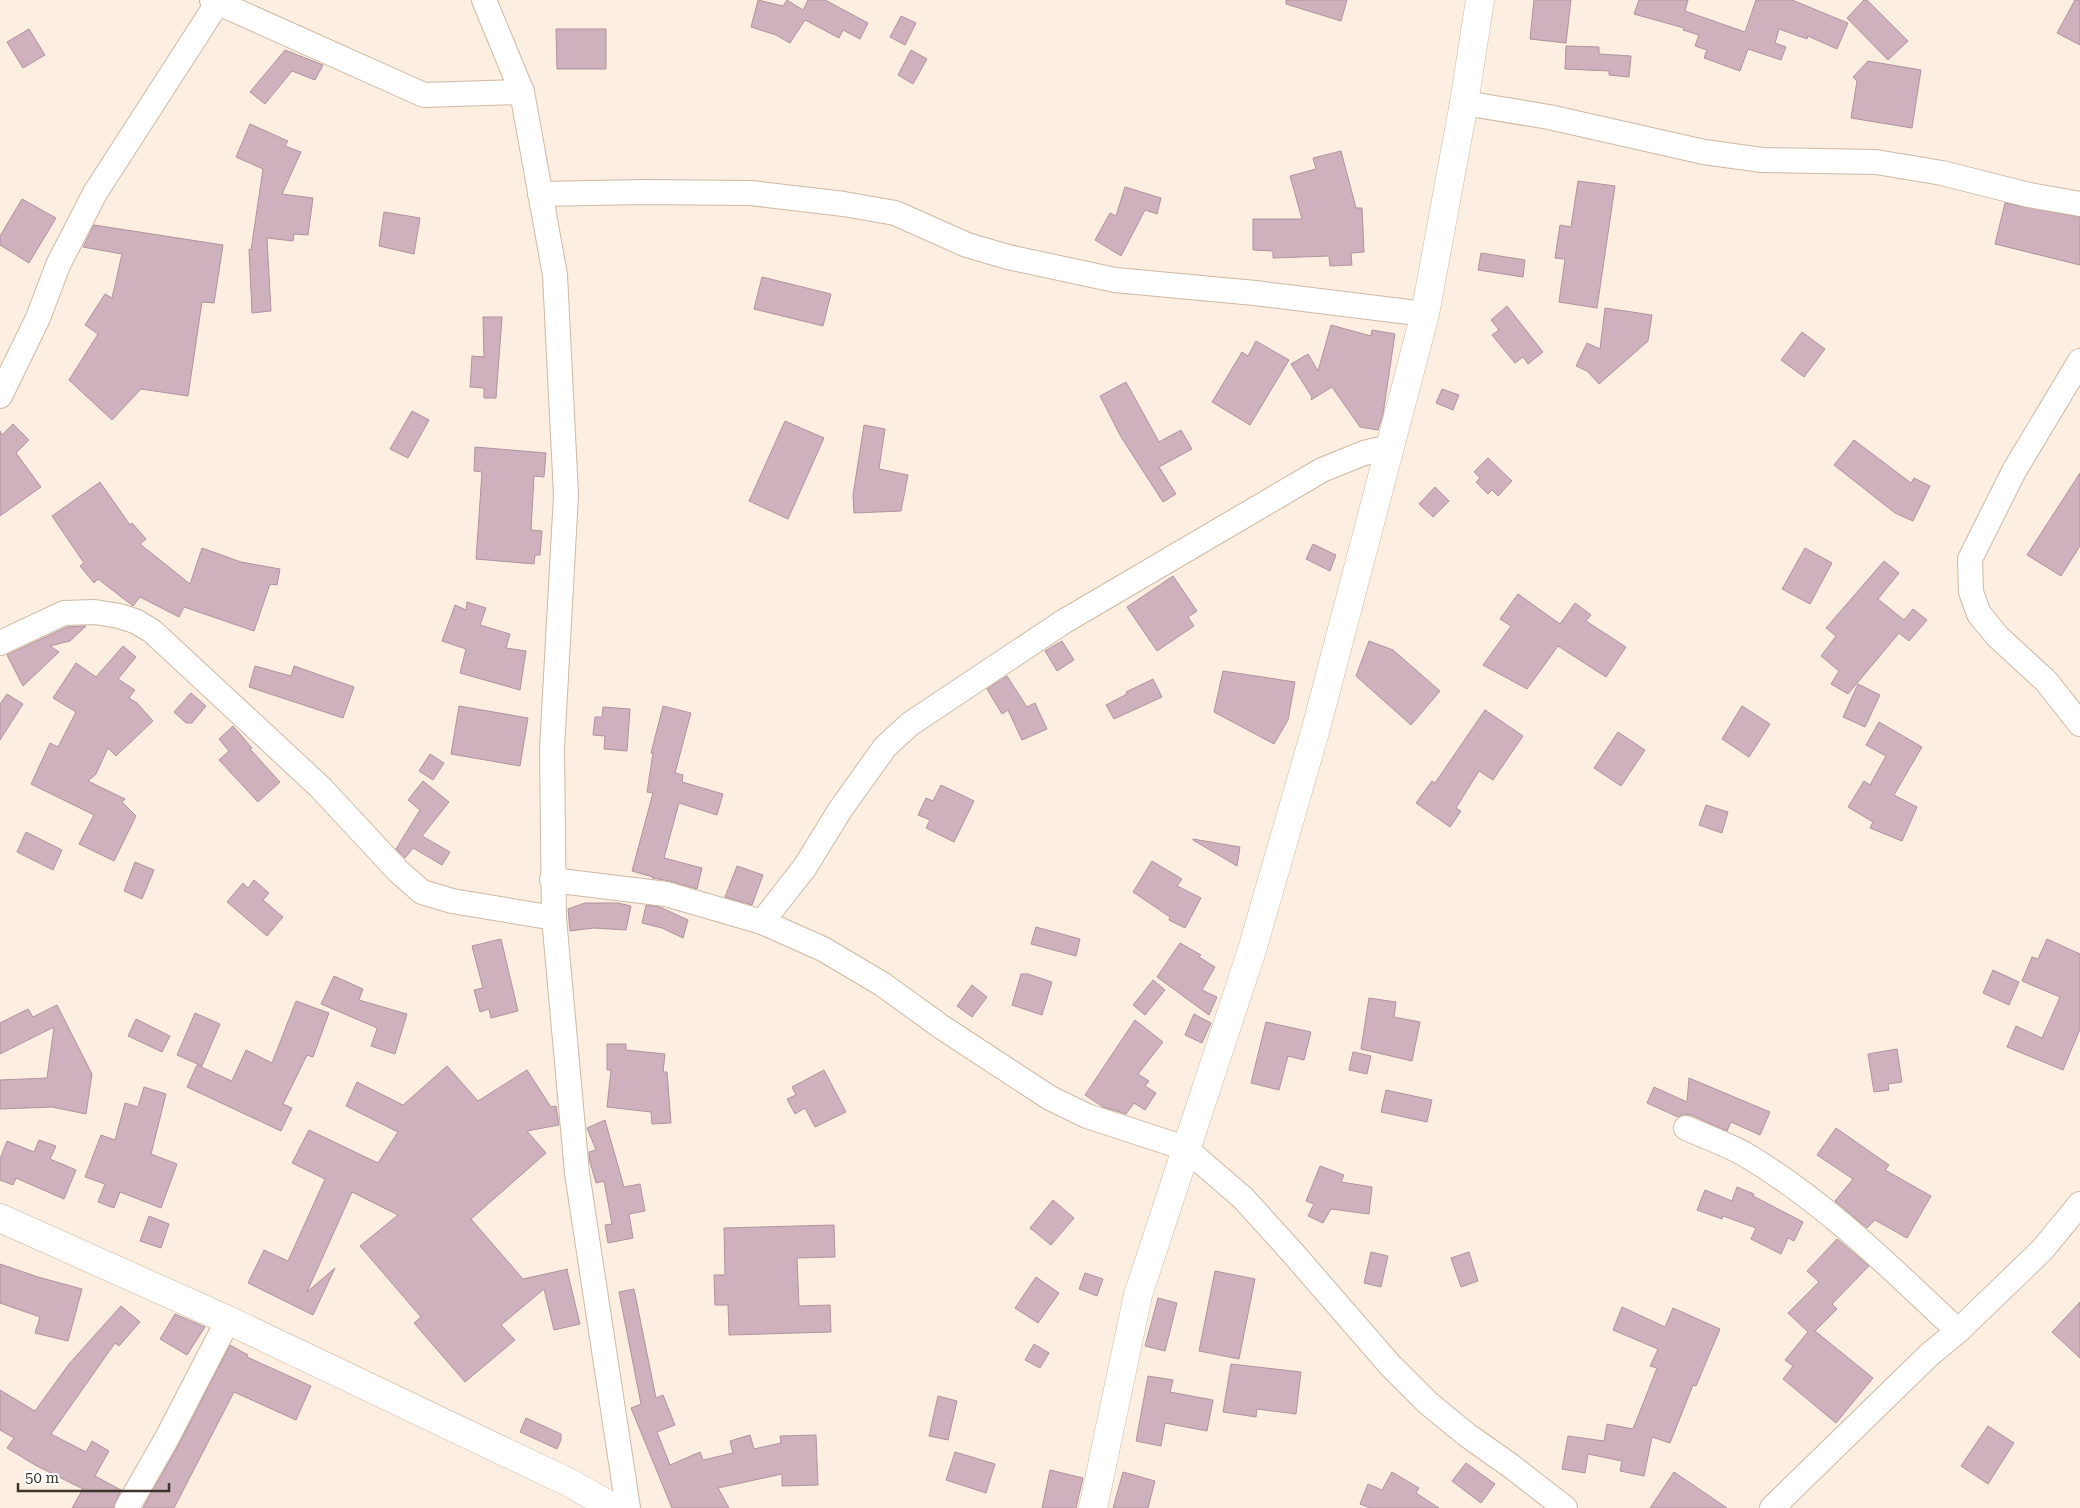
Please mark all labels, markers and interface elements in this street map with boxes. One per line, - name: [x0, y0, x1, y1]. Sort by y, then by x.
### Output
- scale bar: [18, 1460, 169, 1492]
- text: 50 m: [25, 1469, 60, 1487]

